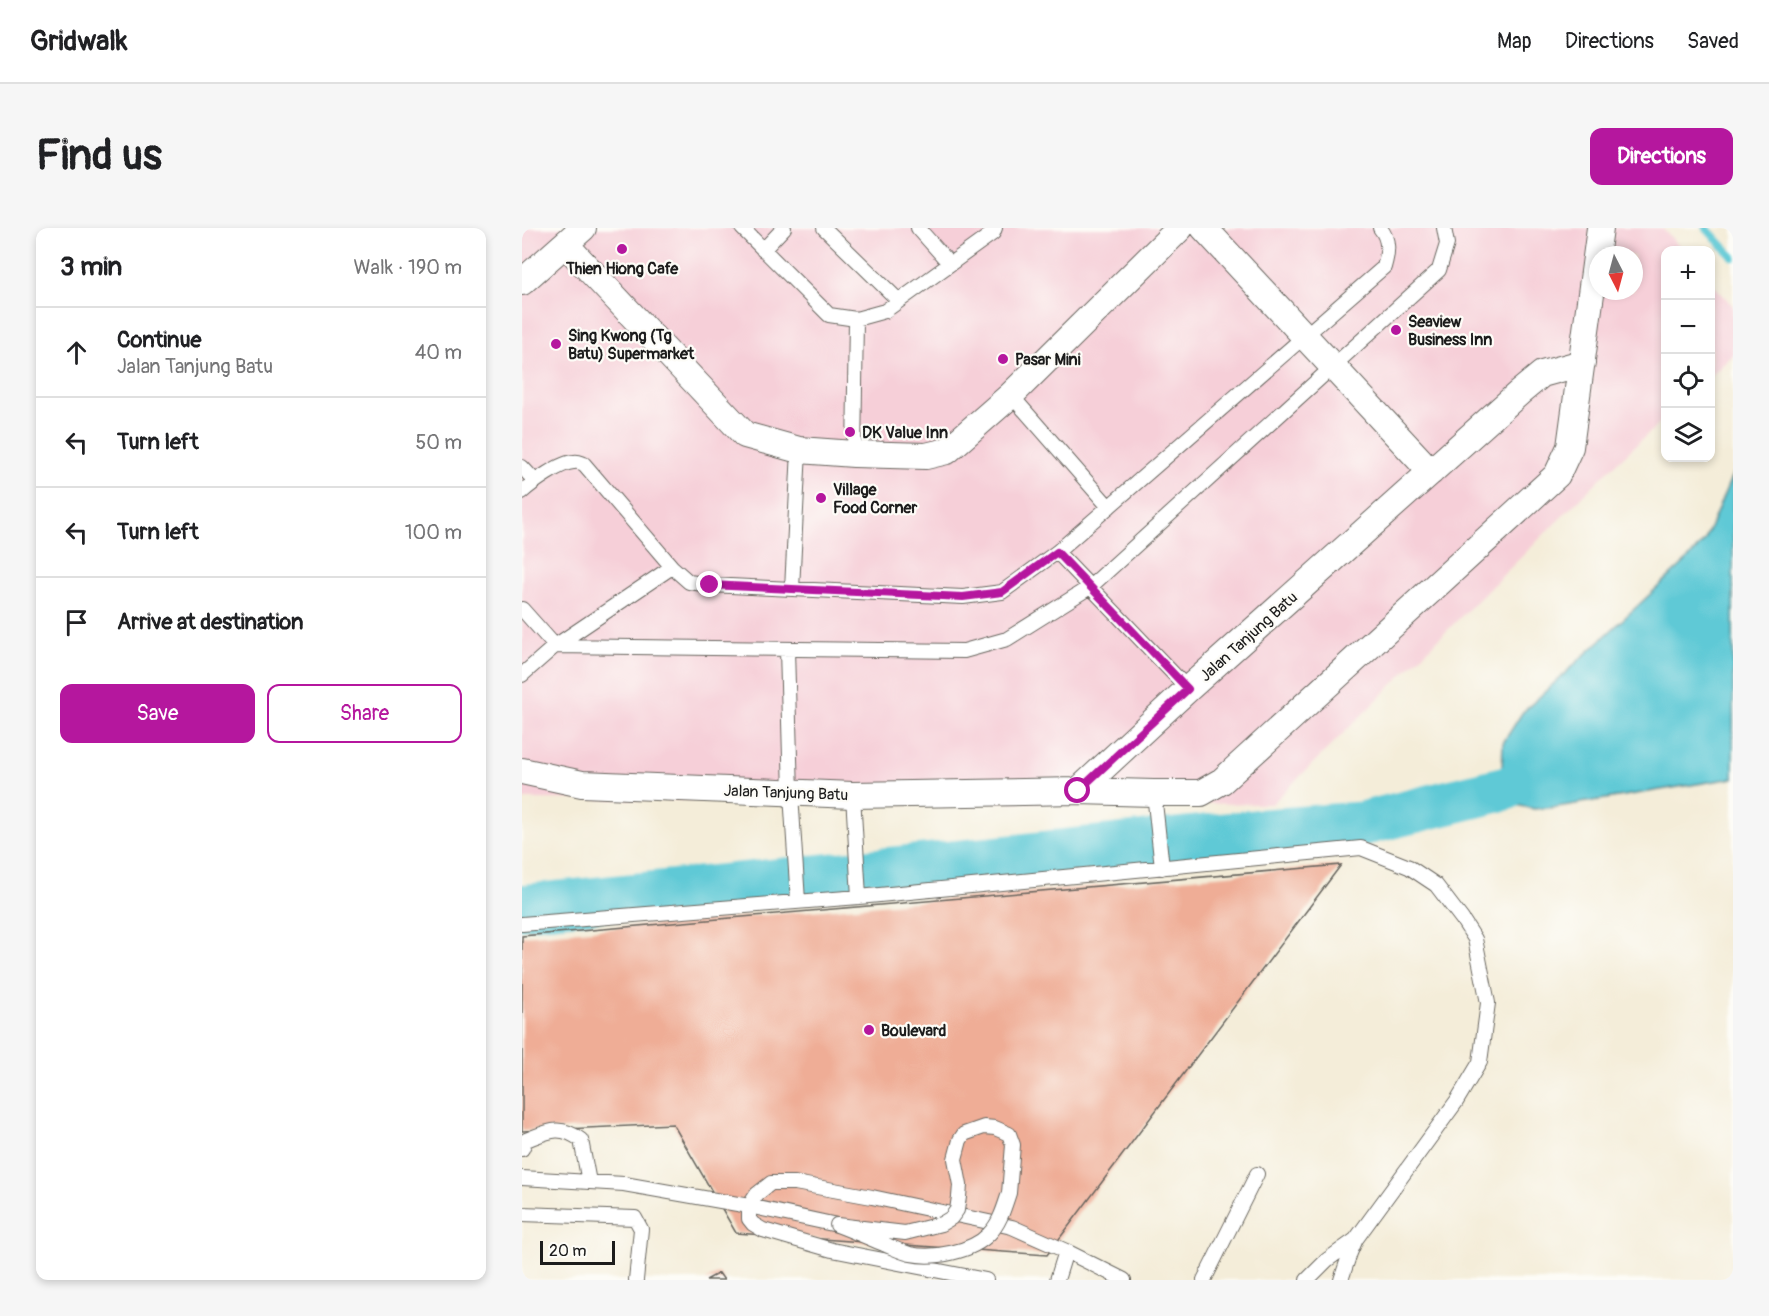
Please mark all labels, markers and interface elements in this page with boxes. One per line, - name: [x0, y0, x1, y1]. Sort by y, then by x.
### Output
- text: Gridwalk: [30, 24, 128, 59]
- text: Map: [1497, 28, 1532, 55]
- text: Directions: [1565, 28, 1654, 55]
- text: Saved: [1687, 28, 1739, 55]
- button: Directions: [1590, 128, 1733, 185]
- text: Find us: [36, 130, 162, 182]
- marker: Thien Hiong Cafe: [615, 242, 629, 256]
- north arrow: [1589, 246, 1643, 300]
- map controls: [1661, 246, 1715, 462]
- button: +: [1661, 246, 1715, 300]
- text: 3 min: [60, 251, 122, 283]
- text: Walk · 190 m: [354, 255, 462, 280]
- place label: Thien Hiong Cafe: [565, 259, 679, 279]
- button: −: [1661, 300, 1715, 354]
- place label: Seaview Business Inn: [1408, 312, 1492, 350]
- marker: Seaview Business Inn: [1389, 323, 1403, 337]
- text: Continue: [117, 326, 201, 354]
- place label: Sing Kwong (Tg Batu) Supermarket: [568, 326, 695, 364]
- icon: ahead: [60, 336, 93, 369]
- marker: Sing Kwong (Tg Batu) Supermarket: [549, 337, 563, 351]
- text: 40 m: [415, 340, 462, 365]
- place label: Pasar Mini: [1015, 350, 1081, 370]
- marker: Pasar Mini: [996, 352, 1010, 366]
- text: Jalan Tanjung Batu: [117, 354, 273, 379]
- button: locate: [1661, 354, 1715, 408]
- button: layers: [1661, 408, 1715, 462]
- place label: DK Value Inn: [862, 423, 948, 443]
- marker: DK Value Inn: [843, 425, 857, 439]
- icon: left: [60, 426, 93, 459]
- text: Turn left: [117, 428, 199, 456]
- text: 50 m: [415, 430, 462, 455]
- place label: Village Food Corner: [833, 480, 917, 518]
- marker: Village Food Corner: [814, 491, 828, 505]
- icon: left: [60, 516, 93, 549]
- text: Turn left: [117, 518, 199, 546]
- text: 100 m: [405, 520, 462, 545]
- route end: [696, 571, 722, 597]
- street label: Jalan Tanjung Batu: [1196, 588, 1302, 686]
- icon: arrive: [60, 606, 93, 639]
- text: Arrive at destination: [117, 608, 303, 636]
- button: Save: [60, 684, 255, 743]
- button: Share: [267, 684, 462, 743]
- route start: [1064, 777, 1090, 803]
- street label: Jalan Tanjung Batu: [723, 781, 849, 805]
- place label: Boulevard: [881, 1021, 946, 1041]
- marker: Boulevard: [862, 1023, 876, 1037]
- scale bar: [540, 1238, 615, 1266]
- text: 20 m: [549, 1241, 587, 1261]

